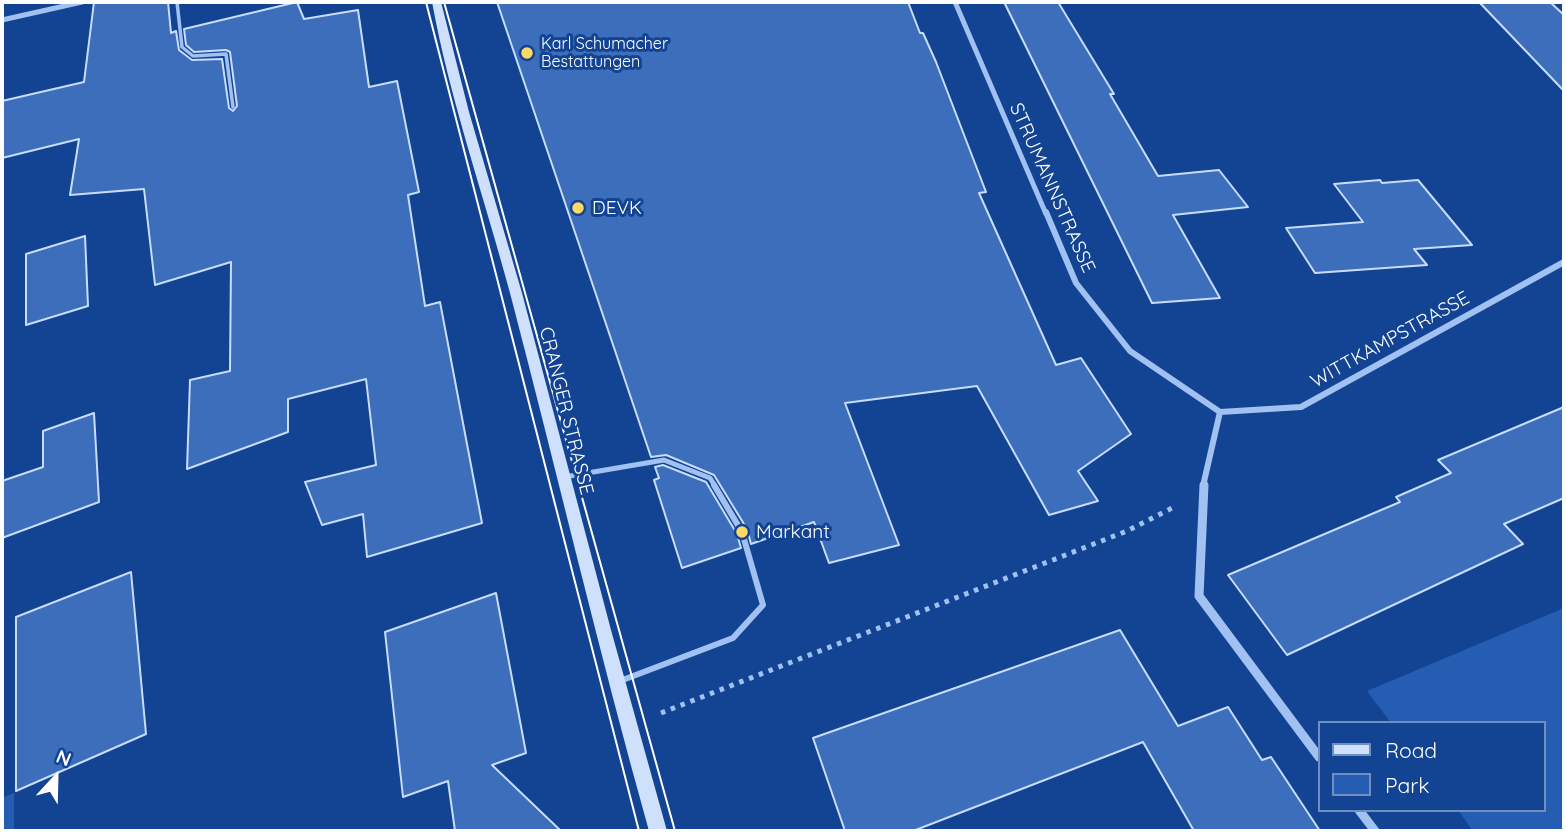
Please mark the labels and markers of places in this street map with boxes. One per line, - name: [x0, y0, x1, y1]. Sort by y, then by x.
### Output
- place label: Karl Schumacher Bestattungen: [541, 34, 668, 72]
- marker: Karl Schumacher Bestattungen: [519, 45, 535, 61]
- place label: DEVK: [592, 197, 642, 219]
- marker: DEVK: [570, 200, 586, 216]
- place label: Markant: [756, 521, 830, 543]
- marker: Markant: [734, 524, 750, 540]

